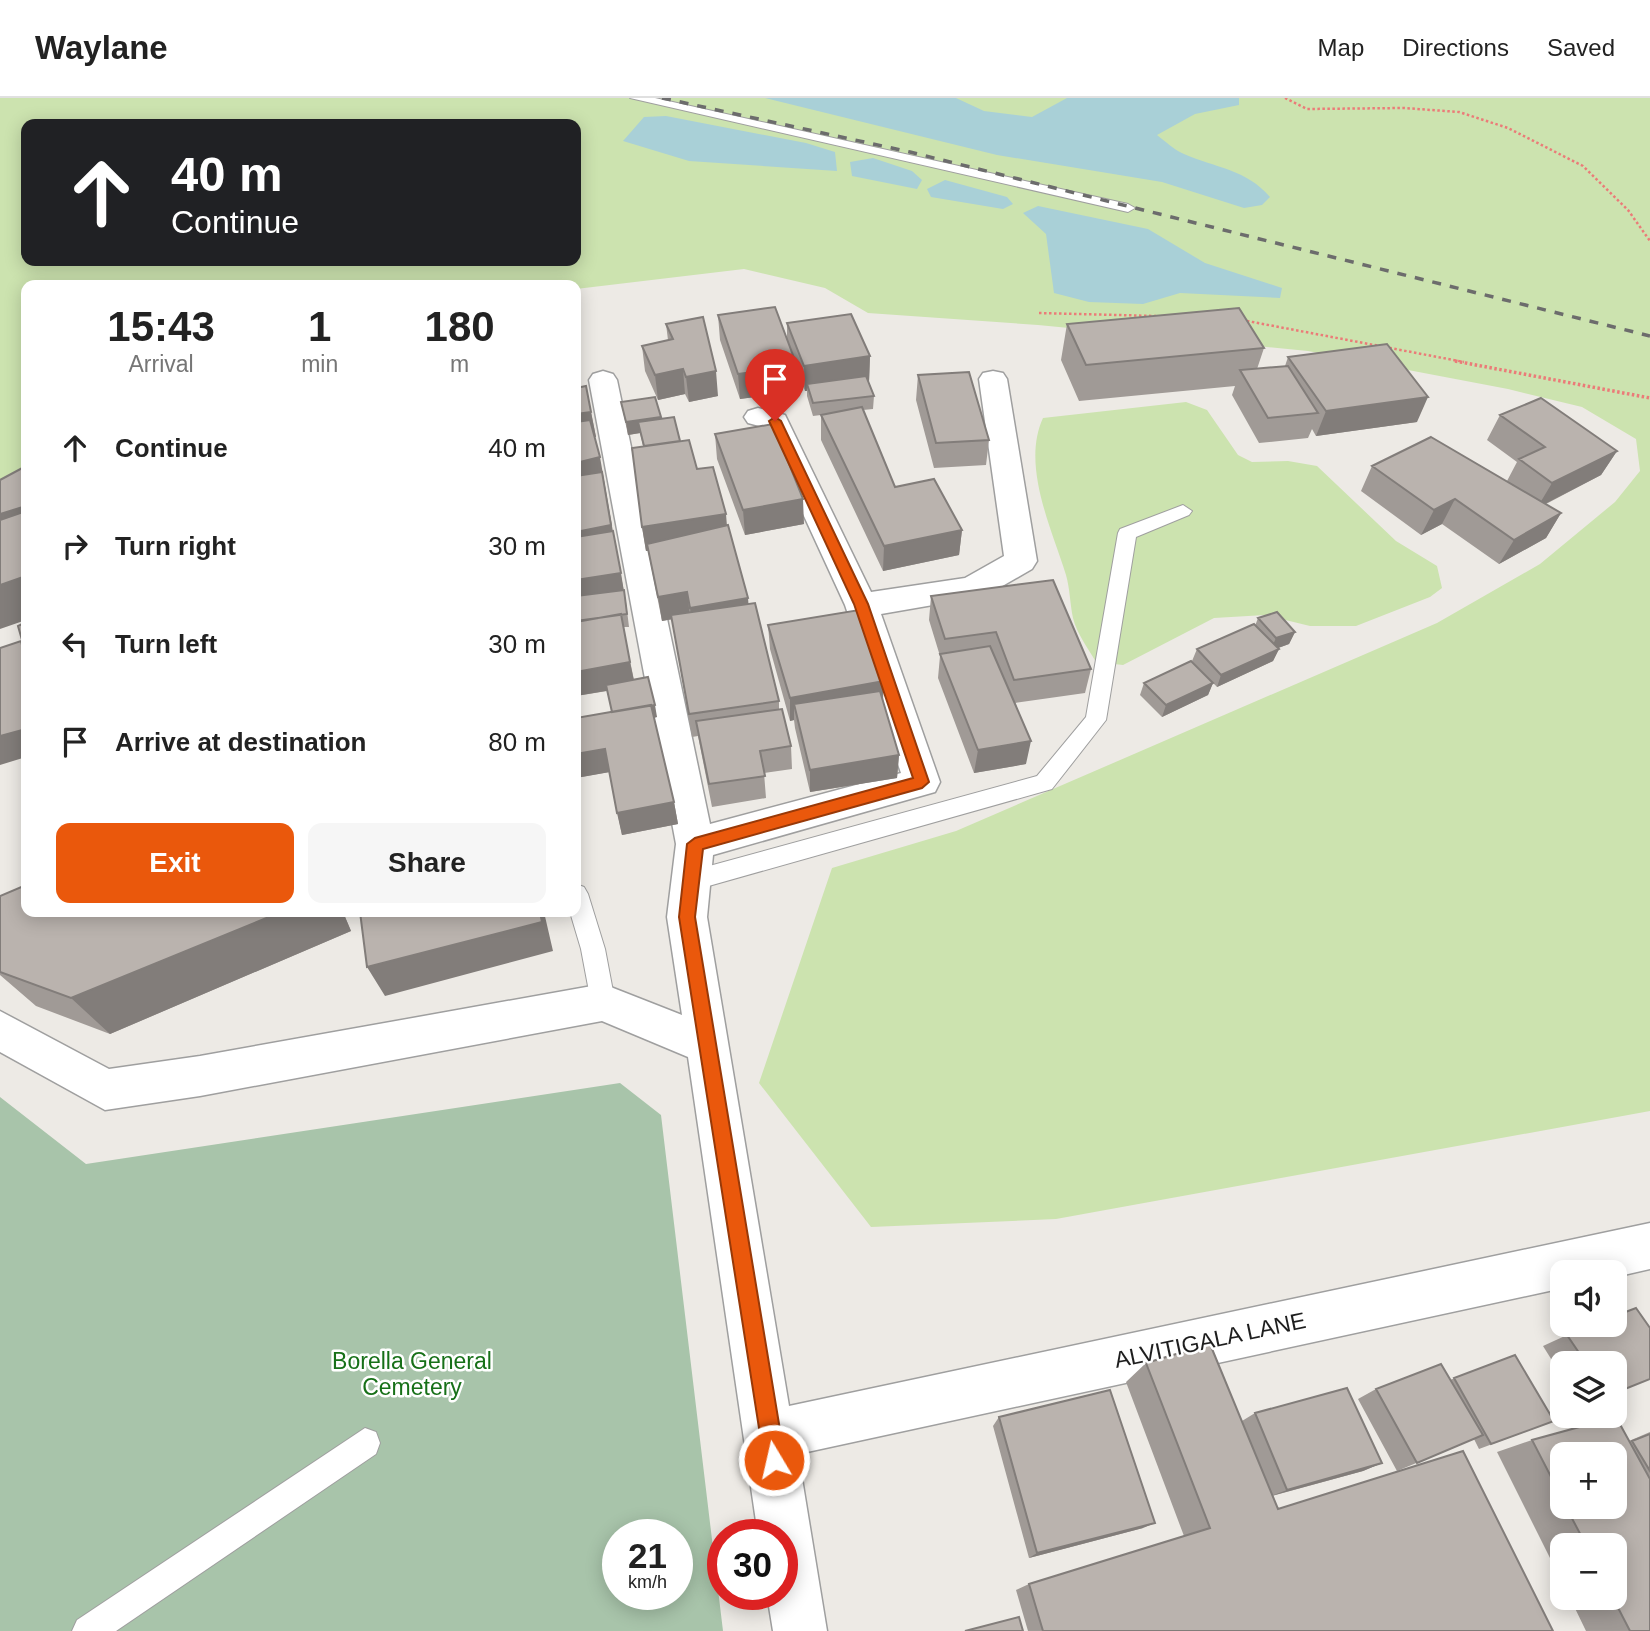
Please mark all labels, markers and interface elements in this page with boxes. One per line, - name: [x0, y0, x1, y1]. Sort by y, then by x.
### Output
- text: Waylane: [35, 29, 168, 66]
- text: Map: [1318, 34, 1364, 61]
- text: Directions: [1402, 34, 1509, 61]
- text: Saved: [1547, 34, 1615, 61]
- icon: ahead: [56, 147, 147, 238]
- text: 40 m: [171, 147, 283, 201]
- text: Continue: [171, 204, 299, 240]
- text: 15:43: [107, 303, 215, 350]
- text: 1: [308, 303, 331, 350]
- text: 180: [425, 303, 495, 350]
- pin: [745, 349, 805, 421]
- text: Arrival: [128, 351, 194, 377]
- text: min: [301, 351, 338, 377]
- text: m: [450, 351, 469, 377]
- icon: arrive: [756, 360, 794, 398]
- icon: ahead: [56, 429, 94, 467]
- text: Continue: [115, 433, 228, 463]
- text: 40 m: [488, 433, 546, 463]
- icon: right: [56, 527, 94, 565]
- text: Turn right: [115, 531, 236, 561]
- text: 30 m: [488, 531, 546, 561]
- icon: left: [56, 625, 94, 663]
- text: Turn left: [115, 629, 217, 659]
- text: 30 m: [488, 629, 546, 659]
- icon: arrive: [56, 723, 94, 761]
- text: Arrive at destination: [115, 727, 366, 757]
- text: 80 m: [488, 727, 546, 757]
- button: Exit: [56, 823, 294, 903]
- button: Share: [308, 823, 546, 903]
- map controls: [1550, 1260, 1627, 1610]
- button: sound: [1550, 1260, 1627, 1337]
- street label: ALVITIGALA LANE: [1112, 1307, 1308, 1373]
- park label: Borella General Cemetery: [332, 1348, 492, 1400]
- button: layers: [1550, 1351, 1627, 1428]
- position arrow: [737, 1423, 811, 1497]
- button: +: [1550, 1442, 1627, 1519]
- speed limit sign: 30: [707, 1519, 798, 1610]
- button: −: [1550, 1533, 1627, 1610]
- text: 21: [628, 1536, 667, 1575]
- text: km/h: [628, 1572, 667, 1592]

